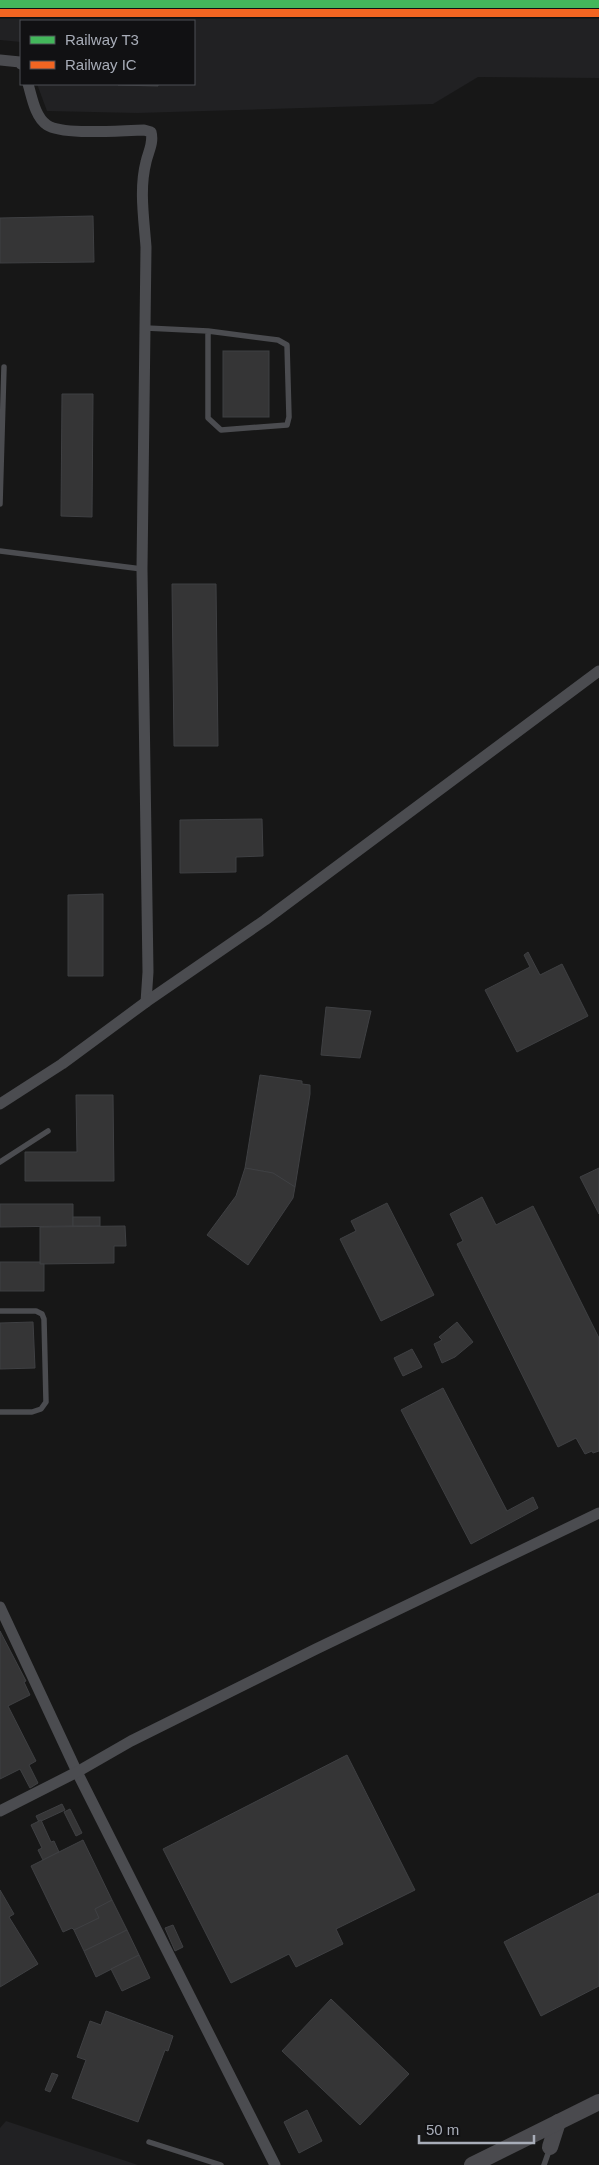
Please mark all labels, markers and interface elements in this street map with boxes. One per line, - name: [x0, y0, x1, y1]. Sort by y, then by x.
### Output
- legend: [20, 20, 195, 85]
- text: Railway T3: [65, 31, 139, 48]
- text: Railway IC: [65, 56, 137, 73]
- scale bar: [419, 2112, 534, 2144]
- text: 50 m: [426, 2121, 459, 2138]

